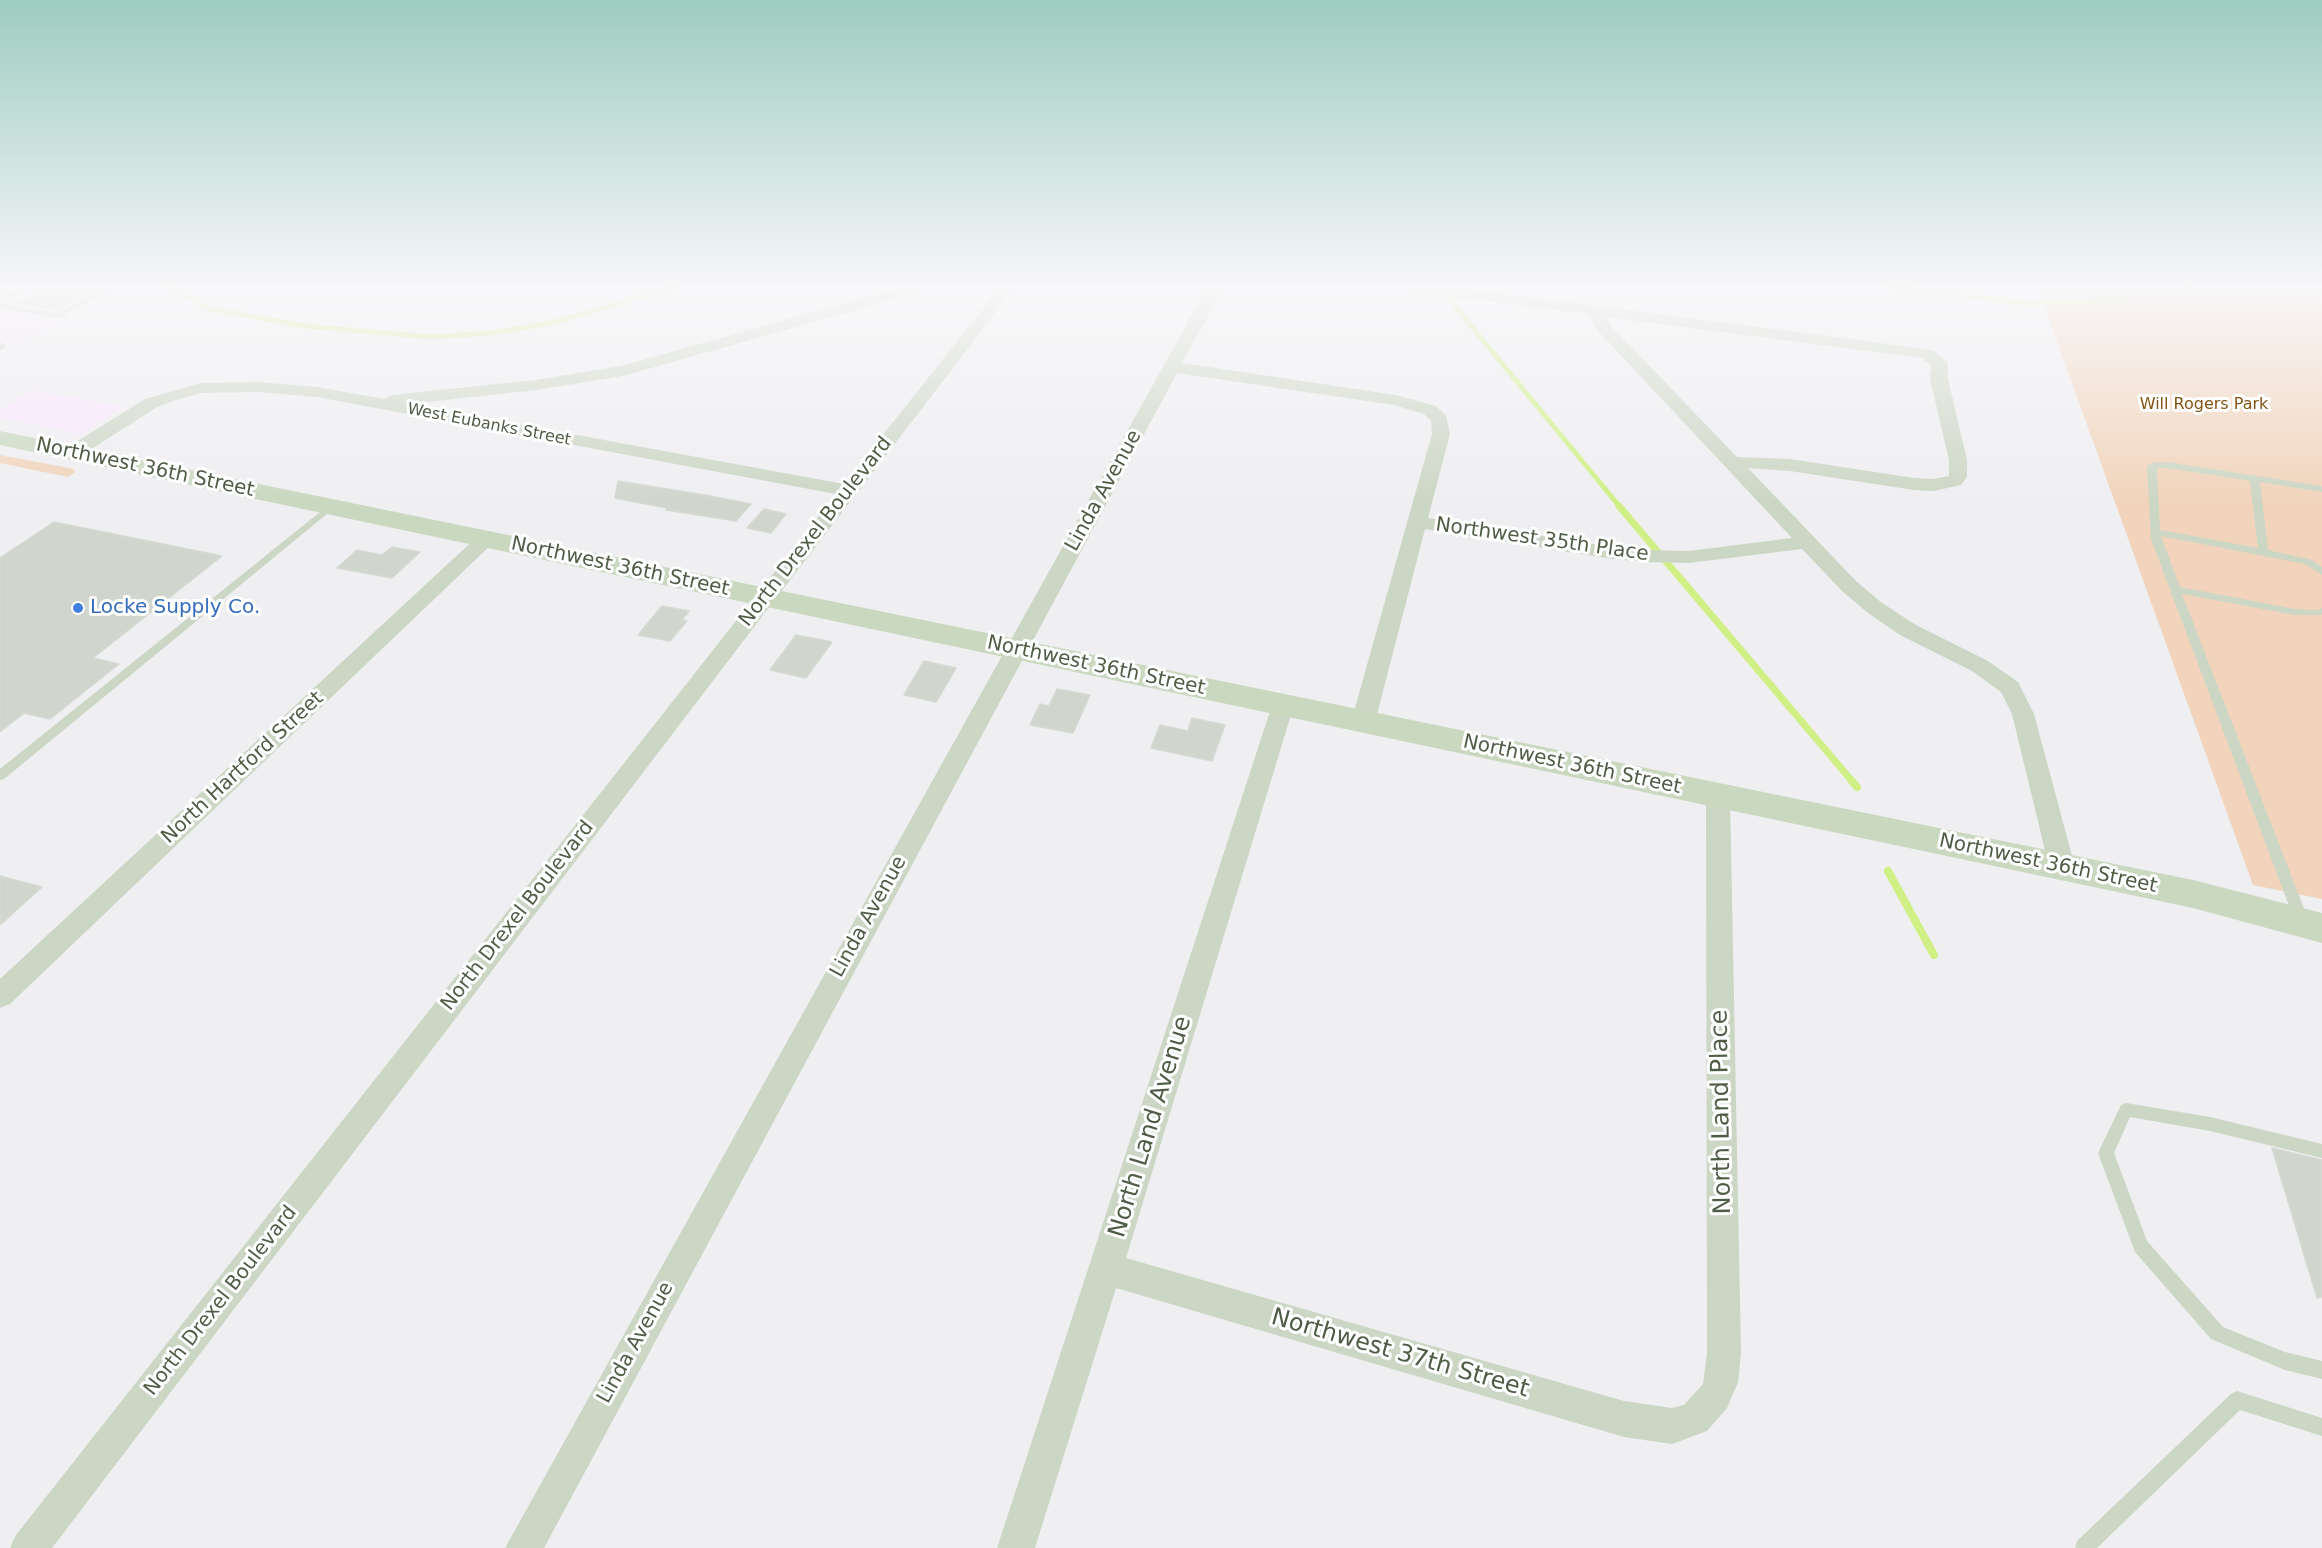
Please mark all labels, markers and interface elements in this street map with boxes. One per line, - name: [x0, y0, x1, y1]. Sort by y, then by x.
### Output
- park label: Will Rogers Park: [2140, 395, 2268, 415]
- street label: West Eubanks Street: [406, 400, 572, 450]
- street label: Linda Avenue: [1061, 426, 1147, 556]
- street label: North Drexel Boulevard: [735, 432, 897, 632]
- street label: Northwest 36th Street: [34, 433, 256, 503]
- street label: Northwest 35th Place: [1434, 513, 1650, 567]
- street label: Northwest 36th Street: [509, 532, 731, 602]
- place label: Locke Supply Co.: [90, 596, 260, 620]
- marker: Locke Supply Co.: [71, 601, 85, 615]
- street label: Northwest 36th Street: [985, 631, 1207, 701]
- street label: North Hartford Street: [157, 687, 329, 849]
- street label: Northwest 36th Street: [1461, 730, 1683, 800]
- street label: North Drexel Boulevard: [437, 816, 599, 1016]
- street label: Northwest 36th Street: [1937, 829, 2159, 899]
- street label: Linda Avenue: [826, 852, 912, 982]
- street label: North Land Place: [1706, 1009, 1738, 1215]
- street label: North Land Avenue: [1104, 1013, 1198, 1241]
- street label: North Drexel Boulevard: [140, 1201, 302, 1401]
- street label: Linda Avenue: [593, 1278, 679, 1408]
- street label: Northwest 37th Street: [1268, 1303, 1532, 1405]

